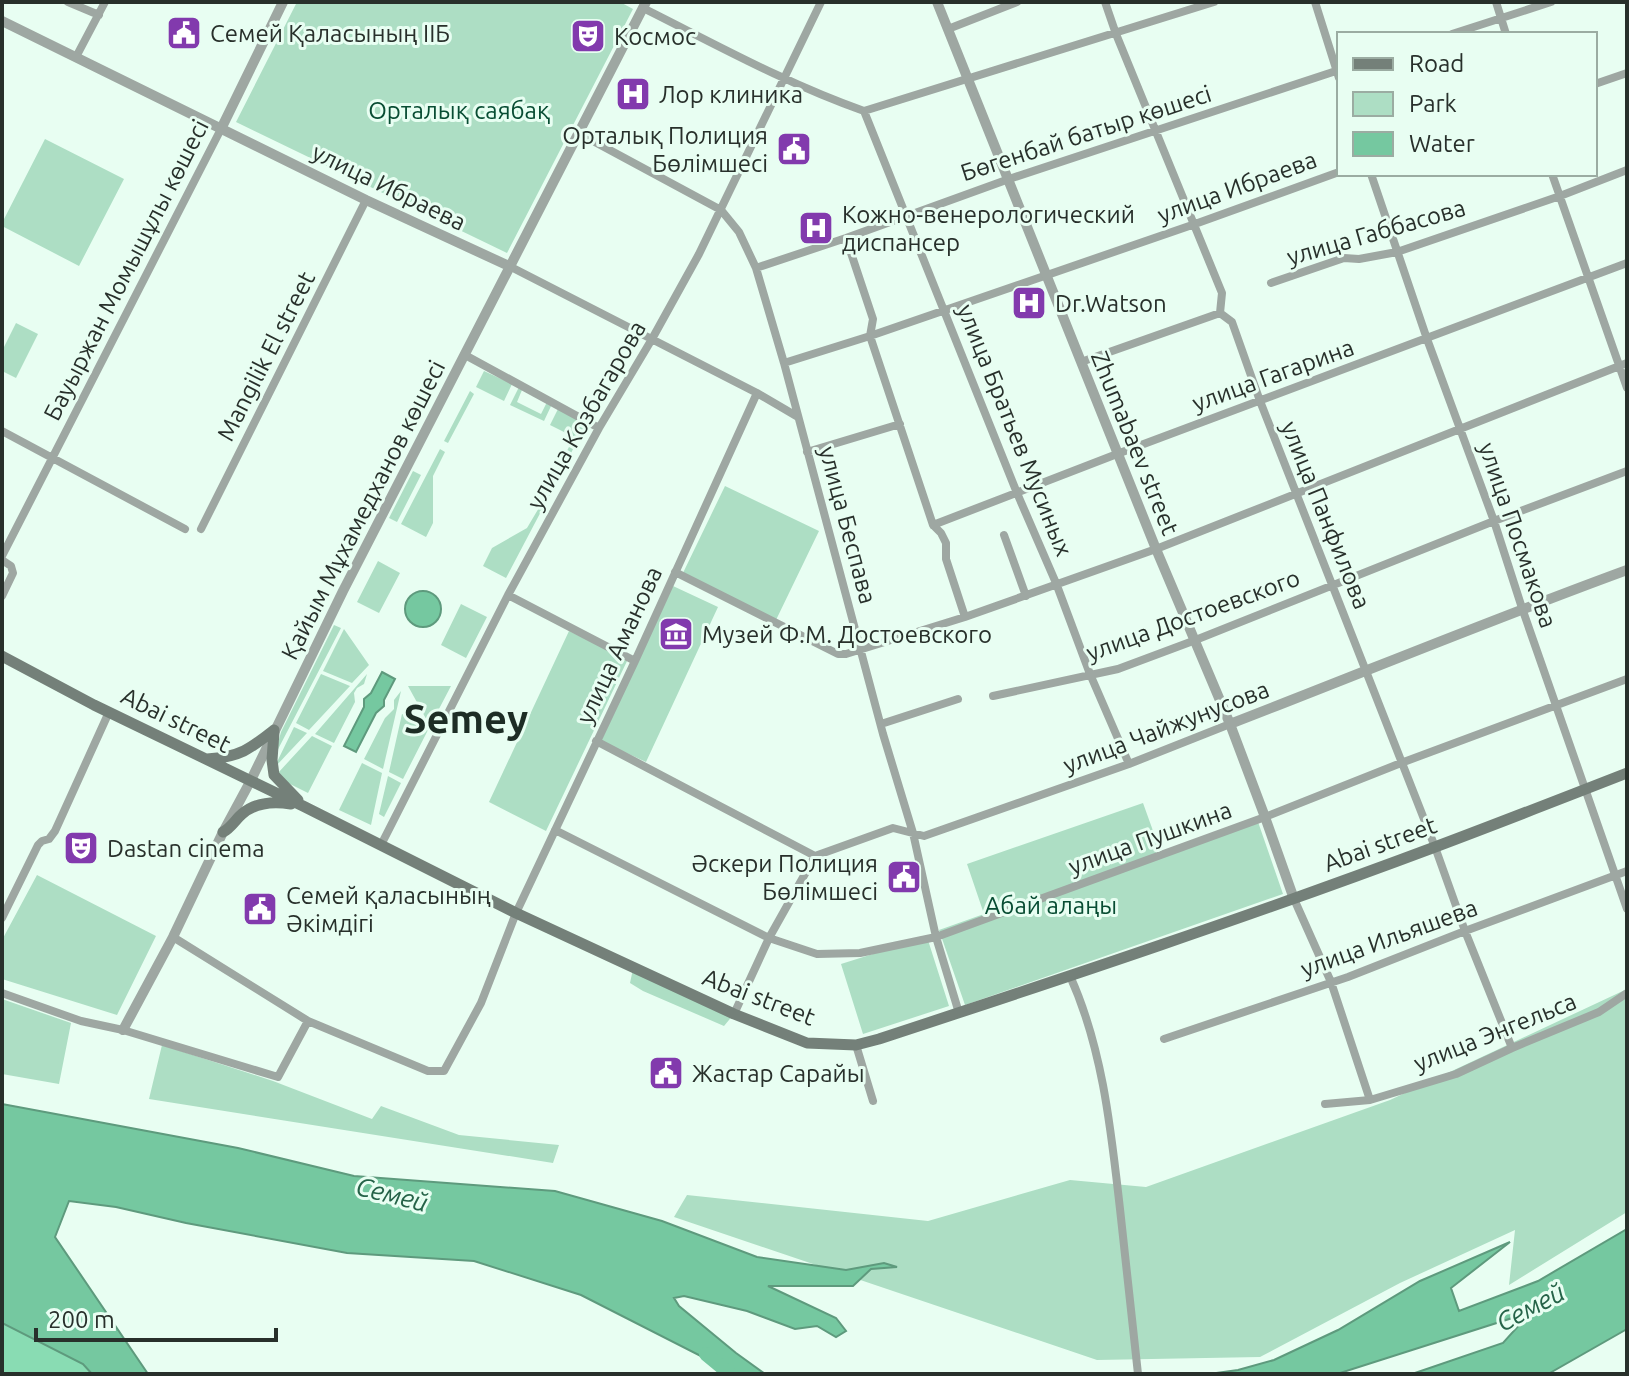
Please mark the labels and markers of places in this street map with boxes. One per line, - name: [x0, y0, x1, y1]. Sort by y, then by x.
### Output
- public building icon: Семей Қаласының ІІБ: [165, 14, 203, 52]
- theatre icon: Космос: [569, 17, 607, 55]
- place label: Семей Қаласының ІІБ: [210, 20, 450, 47]
- place label: Космос: [614, 23, 696, 50]
- hospital icon: Лор клиника: [614, 75, 652, 113]
- place label: Лор клиника: [659, 81, 803, 108]
- place label: Орталық Полиция Бөлімшесі: [562, 122, 768, 177]
- public building icon: Орталық Полиция Бөлімшесі: [775, 130, 813, 168]
- place label: Кожно-венерологический диспансер: [842, 201, 1135, 256]
- hospital icon: Кожно-венерологический диспансер: [797, 209, 835, 247]
- hospital icon: Dr.Watson: [1010, 284, 1048, 322]
- place label: Dr.Watson: [1055, 290, 1167, 317]
- museum icon: Музей Ф.М. Достоевского: [657, 615, 695, 653]
- place label: Музей Ф.М. Достоевского: [702, 621, 992, 648]
- theatre icon: Dastan cinema: [62, 829, 100, 867]
- place label: Dastan cinema: [107, 835, 265, 862]
- place label: Әскери Полиция Бөлімшесі: [691, 850, 878, 905]
- public building icon: Әскери Полиция Бөлімшесі: [885, 858, 923, 896]
- place label: Семей қаласының Әкімдігі: [286, 882, 491, 937]
- public building icon: Семей қаласының Әкімдігі: [241, 890, 279, 928]
- public building icon: Жастар Сарайы: [647, 1054, 685, 1092]
- place label: Жастар Сарайы: [692, 1060, 865, 1087]

